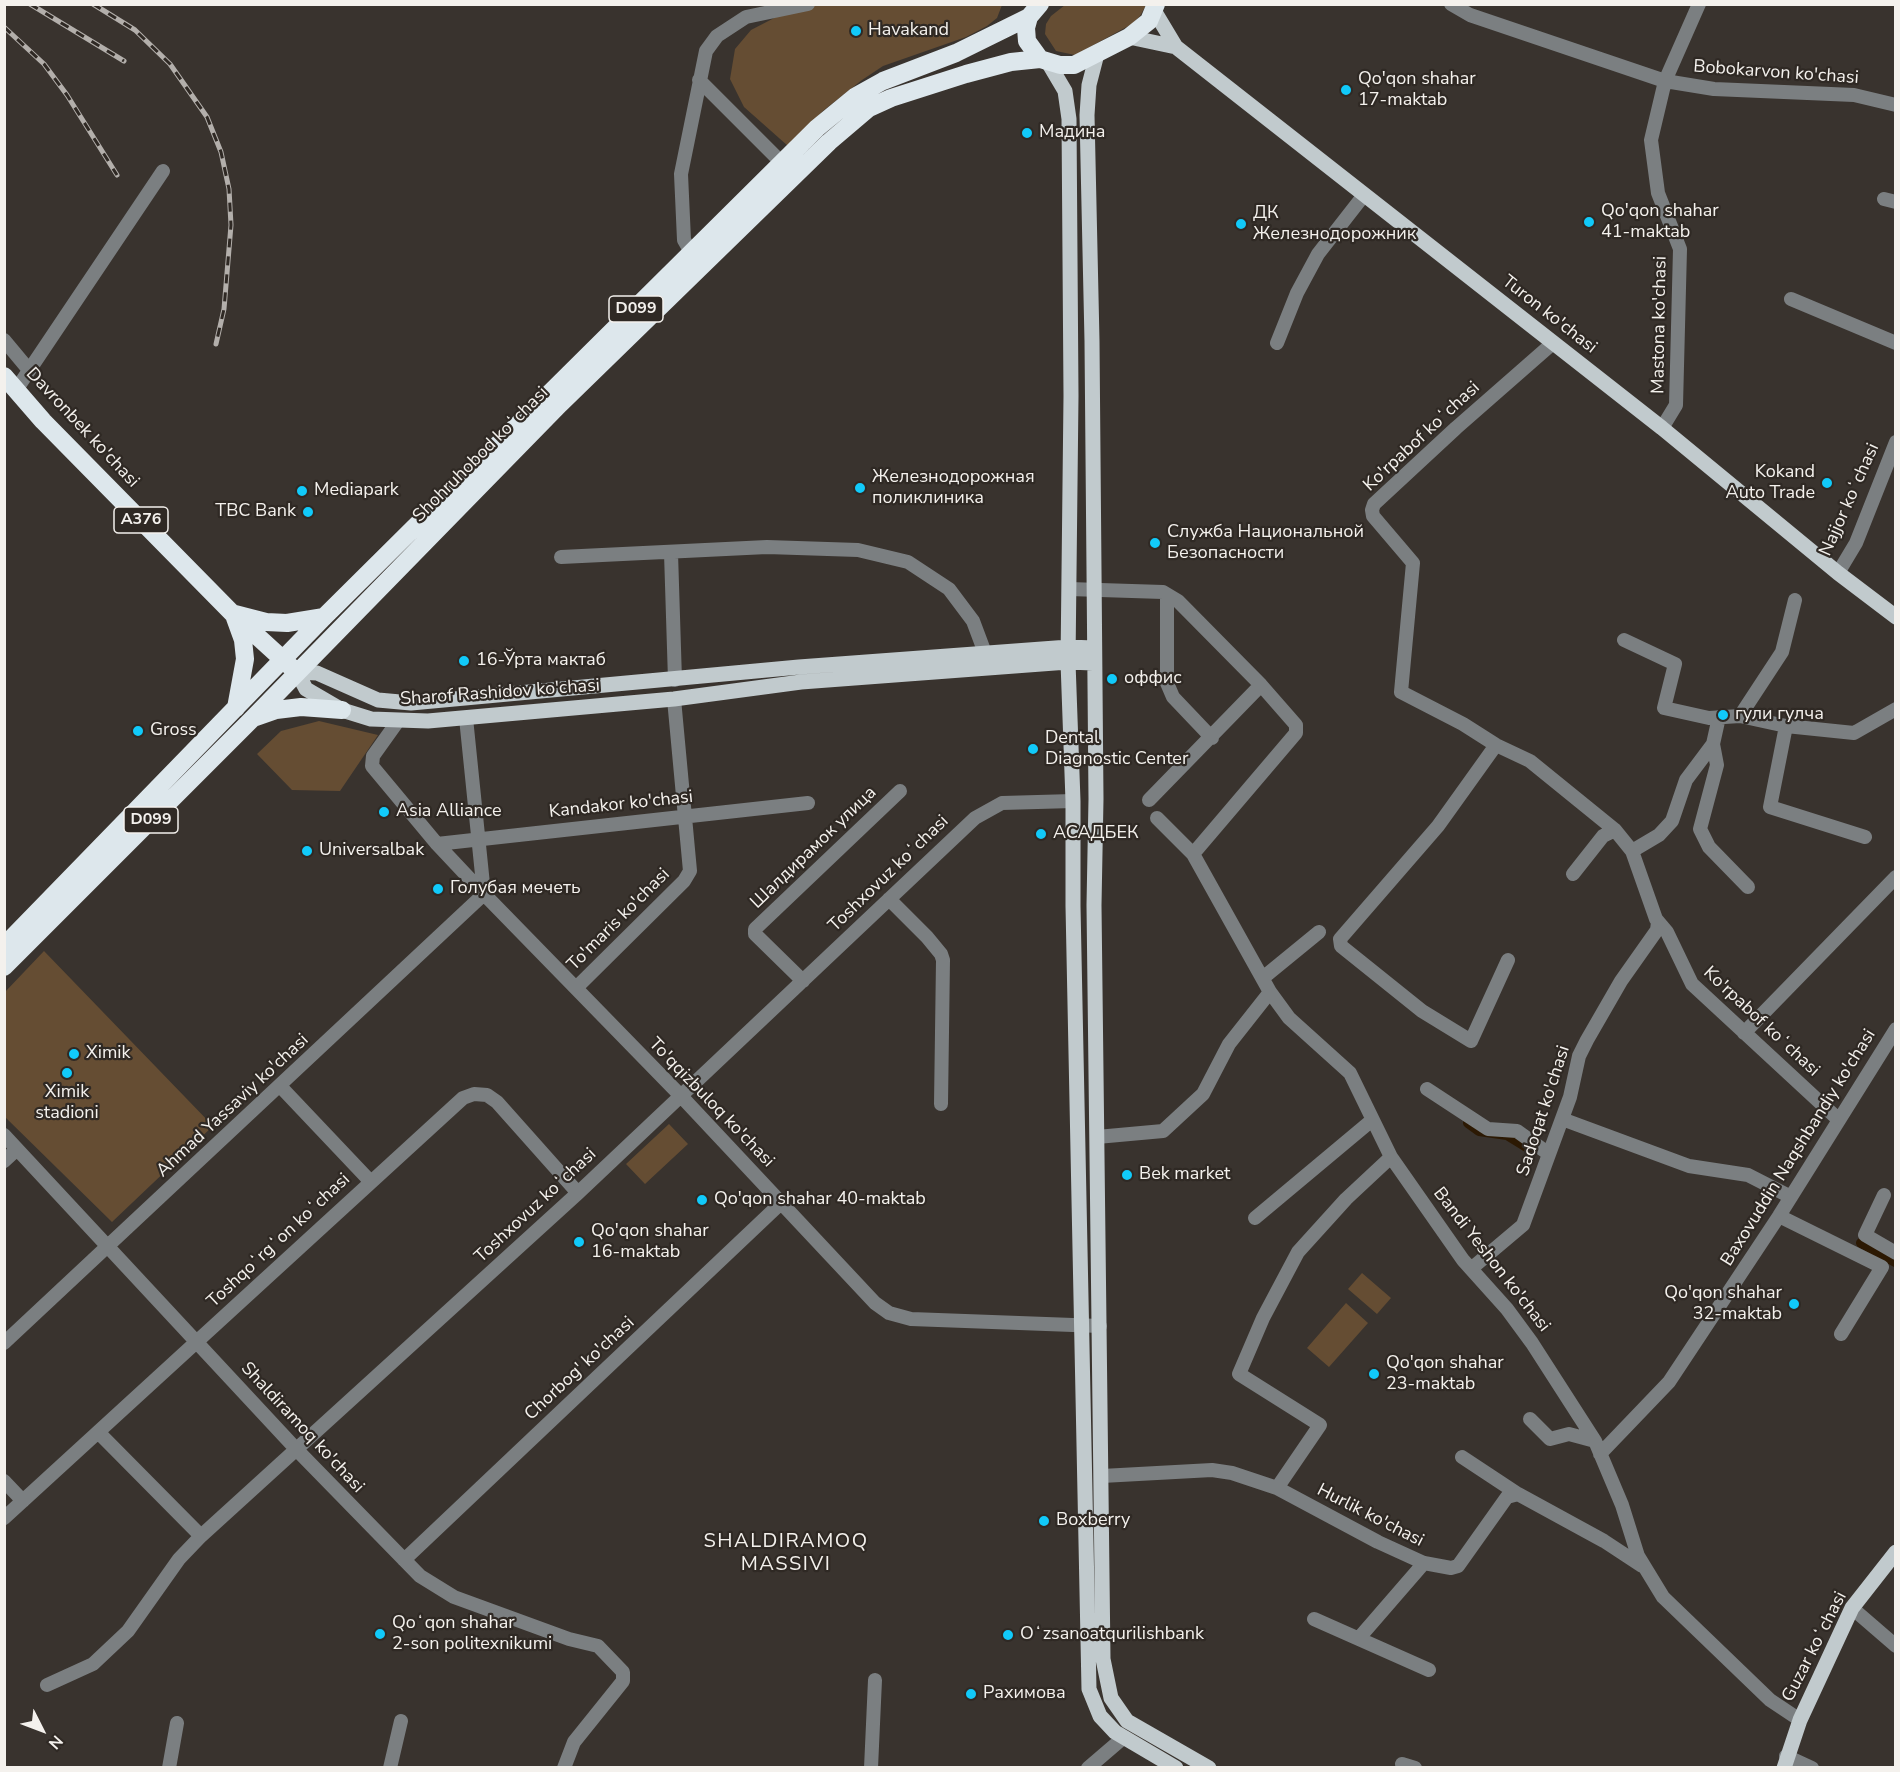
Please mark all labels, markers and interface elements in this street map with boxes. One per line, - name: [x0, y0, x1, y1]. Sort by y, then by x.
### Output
- place label: Havakand: [868, 20, 949, 42]
- marker: Havakand: [849, 24, 863, 38]
- street label: Bobokarvon ko'chasi: [1693, 56, 1859, 90]
- place label: Qo'qon shahar 17-maktab: [1358, 69, 1476, 112]
- marker: Qo'qon shahar 17-maktab: [1339, 83, 1353, 97]
- place label: Мадина: [1039, 122, 1106, 144]
- marker: Мадина: [1020, 126, 1034, 140]
- place label: Qo'qon shahar 41-maktab: [1601, 201, 1719, 244]
- place label: ДК Железнодорожник: [1253, 203, 1416, 246]
- marker: Qo'qon shahar 41-maktab: [1582, 215, 1596, 229]
- marker: ДК Железнодорожник: [1234, 217, 1248, 231]
- street label: Mastona ko'chasi: [1648, 256, 1672, 394]
- street label: Turon ko'chasi: [1497, 271, 1601, 359]
- road number: D099: [609, 296, 663, 322]
- street label: Davronbek ko'chasi: [21, 364, 143, 492]
- street label: Ko'rpabof koʻchasi: [1359, 378, 1485, 496]
- street label: Shohruhobod koʻchasi: [409, 383, 553, 527]
- street label: Najjor koʻchasi: [1815, 440, 1885, 560]
- place label: Kokand Auto Trade: [1726, 462, 1815, 504]
- place label: Железнодорожная поликлиника: [872, 467, 1035, 510]
- marker: Kokand Auto Trade: [1820, 476, 1834, 490]
- place label: Mediapark: [314, 480, 399, 502]
- marker: Железнодорожная поликлиника: [853, 481, 867, 495]
- marker: Mediapark: [295, 484, 309, 498]
- place label: TBC Bank: [215, 501, 296, 523]
- marker: TBC Bank: [301, 505, 315, 519]
- road number: A376: [114, 507, 168, 533]
- place label: Служба Национальной Безопасности: [1167, 522, 1364, 564]
- marker: Служба Национальной Безопасности: [1148, 536, 1162, 550]
- place label: 16-Ўрта мактаб: [476, 650, 606, 672]
- marker: 16-Ўрта мактаб: [457, 654, 471, 668]
- place label: оффис: [1124, 668, 1182, 690]
- marker: оффис: [1105, 672, 1119, 686]
- street label: Sharof Rashidov ko'chasi: [399, 675, 601, 711]
- place label: гули гулча: [1735, 704, 1824, 726]
- marker: гули гулча: [1716, 708, 1730, 722]
- place label: Gross: [150, 720, 197, 742]
- marker: Gross: [131, 724, 145, 738]
- place label: Dental Diagnostic Center: [1045, 728, 1188, 771]
- marker: Dental Diagnostic Center: [1026, 742, 1040, 756]
- street label: Шалдирамок улица: [746, 782, 882, 914]
- street label: Kandakor ko'chasi: [548, 787, 694, 823]
- place label: Asia Alliance: [396, 801, 501, 823]
- marker: Asia Alliance: [377, 805, 391, 819]
- road number: D099: [124, 807, 178, 833]
- street label: Toshxovuz koʻchasi: [824, 811, 954, 937]
- place label: АСАДБЕК: [1053, 823, 1139, 845]
- marker: АСАДБЕК: [1034, 827, 1048, 841]
- place label: Universalbak: [319, 840, 424, 862]
- marker: Universalbak: [300, 844, 314, 858]
- street label: To'maris ko'chasi: [563, 864, 675, 976]
- place label: Голубая мечеть: [450, 878, 581, 900]
- marker: Голубая мечеть: [431, 882, 445, 896]
- street label: Ko'rpabof koʻchasi: [1698, 963, 1824, 1081]
- street label: Baxovuddin Naqshbandiy ko'chasi: [1717, 1026, 1881, 1270]
- street label: Ahmad Yassaviy ko'chasi: [152, 1030, 314, 1182]
- street label: To'qqizbuloq ko'chasi: [644, 1034, 778, 1172]
- place label: Ximik: [86, 1043, 130, 1065]
- street label: Sadoqat ko'chasi: [1513, 1043, 1575, 1179]
- marker: Ximik: [67, 1047, 81, 1061]
- marker: Ximik stadioni: [60, 1066, 74, 1080]
- place label: Ximik stadioni: [35, 1082, 99, 1124]
- street label: Toshxovuz koʻchasi: [471, 1144, 601, 1268]
- place label: Bek market: [1139, 1164, 1230, 1186]
- marker: Bek market: [1120, 1168, 1134, 1182]
- street label: Toshqoʻrgʻon koʻchasi: [203, 1169, 355, 1313]
- street label: Bandi Yeshon ko'chasi: [1428, 1183, 1554, 1337]
- place label: Qo'qon shahar 40-maktab: [714, 1189, 926, 1211]
- marker: Qo'qon shahar 40-maktab: [695, 1193, 709, 1207]
- place label: Qo'qon shahar 16-maktab: [591, 1221, 709, 1264]
- marker: Qo'qon shahar 16-maktab: [572, 1235, 586, 1249]
- place label: Qo'qon shahar 32-maktab: [1664, 1283, 1782, 1326]
- marker: Qo'qon shahar 32-maktab: [1787, 1297, 1801, 1311]
- street label: Chorbog' ko'chasi: [521, 1313, 639, 1425]
- place label: Qo'qon shahar 23-maktab: [1386, 1353, 1504, 1396]
- street label: Shaldiramoq ko'chasi: [236, 1358, 368, 1498]
- marker: Qo'qon shahar 23-maktab: [1367, 1367, 1381, 1381]
- street label: Hurlik ko'chasi: [1313, 1480, 1427, 1552]
- place label: Boxberry: [1056, 1510, 1130, 1532]
- marker: Boxberry: [1037, 1514, 1051, 1528]
- district label: SHALDIRAMOQ MASSIVI: [704, 1530, 868, 1577]
- street label: Guzar koʻchasi: [1778, 1588, 1852, 1706]
- place label: Qoʻqon shahar 2-son politexnikumi: [392, 1613, 552, 1656]
- place label: Oʻzsanoatqurilishbank: [1020, 1624, 1204, 1646]
- marker: Qoʻqon shahar 2-son politexnikumi: [373, 1627, 387, 1641]
- marker: Oʻzsanoatqurilishbank: [1001, 1628, 1015, 1642]
- place label: Рахимова: [983, 1683, 1066, 1705]
- marker: Рахимова: [964, 1687, 978, 1701]
- north arrow: [12, 1700, 72, 1760]
- text: N: [43, 1730, 68, 1754]

